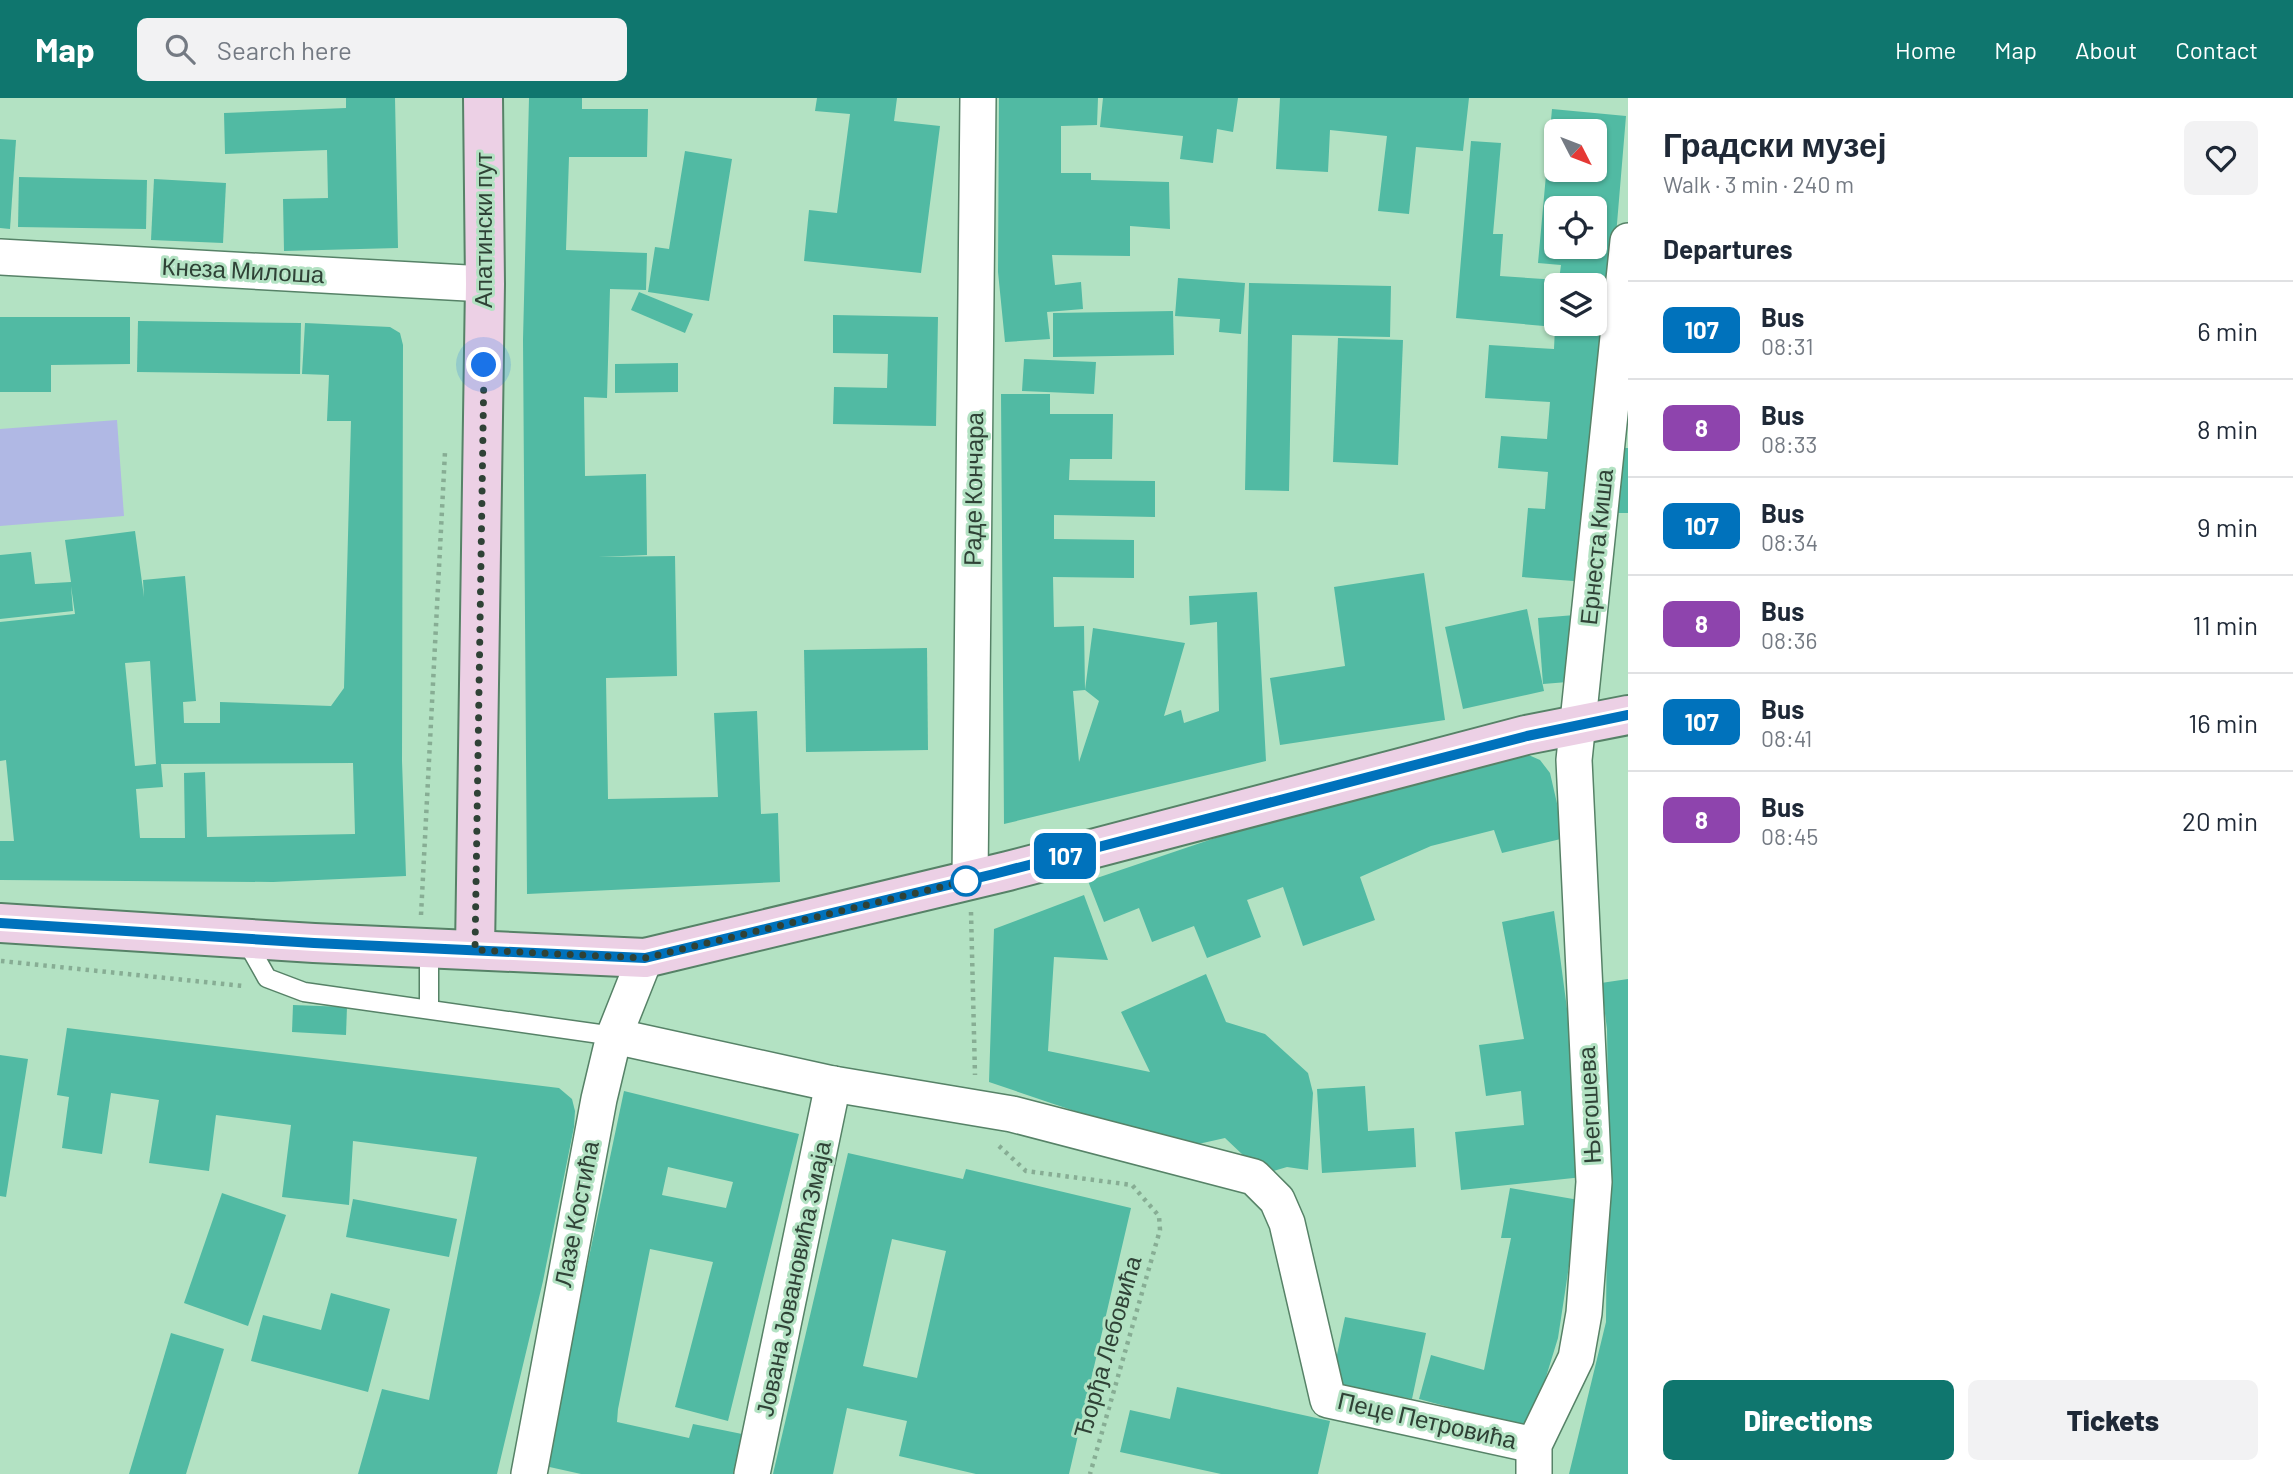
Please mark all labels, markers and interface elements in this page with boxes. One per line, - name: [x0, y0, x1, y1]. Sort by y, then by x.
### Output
- search box: [137, 18, 627, 81]
- text: Map: [35, 29, 95, 69]
- icon: search: [161, 30, 199, 68]
- text: Search here: [217, 34, 352, 65]
- text: Home: [1895, 35, 1956, 64]
- text: Map: [1994, 35, 2037, 64]
- text: About: [2075, 35, 2137, 64]
- text: Contact: [2175, 35, 2258, 64]
- north arrow: [1544, 119, 1606, 182]
- map controls: [1544, 119, 1607, 336]
- button: heart: [2184, 121, 2258, 195]
- text: Градски музеј: [1663, 124, 1887, 164]
- street label: Апатински пут: [468, 152, 497, 308]
- text: Walk · 3 min · 240 m: [1663, 170, 1854, 198]
- button: locate: [1544, 196, 1607, 259]
- text: Departures: [1663, 233, 1793, 264]
- street label: Кнеза Милоша: [161, 251, 326, 288]
- button: layers: [1544, 273, 1607, 336]
- text: Bus: [1761, 301, 1804, 332]
- text: 107: [1684, 315, 1719, 344]
- text: 6 min: [2197, 315, 2258, 346]
- text: 08:31: [1761, 332, 1814, 360]
- your location: [466, 347, 501, 382]
- text: Bus: [1761, 399, 1804, 430]
- street label: Раде Кончара: [957, 411, 988, 566]
- text: 8: [1695, 413, 1708, 442]
- text: 8 min: [2197, 413, 2258, 444]
- text: 08:33: [1761, 430, 1817, 458]
- street label: Ернеста Киша: [1573, 467, 1618, 626]
- text: Bus: [1761, 497, 1804, 528]
- text: 107: [1684, 511, 1719, 540]
- text: 9 min: [2197, 511, 2258, 542]
- text: 08:34: [1761, 528, 1818, 556]
- text: Bus: [1761, 595, 1804, 626]
- text: 8: [1695, 609, 1708, 638]
- text: 11 min: [2192, 609, 2258, 640]
- text: 08:36: [1761, 626, 1817, 654]
- text: Bus: [1761, 693, 1804, 724]
- text: 107: [1684, 707, 1719, 736]
- text: 16 min: [2188, 707, 2258, 738]
- text: 08:41: [1761, 724, 1812, 752]
- text: Bus: [1761, 791, 1804, 822]
- text: 8: [1695, 805, 1708, 834]
- text: 20 min: [2182, 805, 2258, 836]
- text: 08:45: [1761, 822, 1818, 850]
- line badge: 107: [1025, 833, 1105, 879]
- text: 107: [1048, 841, 1082, 870]
- unlabelled marker: [951, 866, 981, 896]
- street label: Његошева: [1571, 1045, 1606, 1165]
- street label: Лазе Костића: [547, 1138, 604, 1289]
- street label: Јована Јовановића Змаја: [749, 1138, 836, 1419]
- street label: Ђорђа Лебовића: [1067, 1252, 1147, 1441]
- button: Directions: [1663, 1380, 1954, 1460]
- button: Tickets: [1968, 1380, 2258, 1460]
- street label: Пеце Петровића: [1335, 1385, 1520, 1454]

